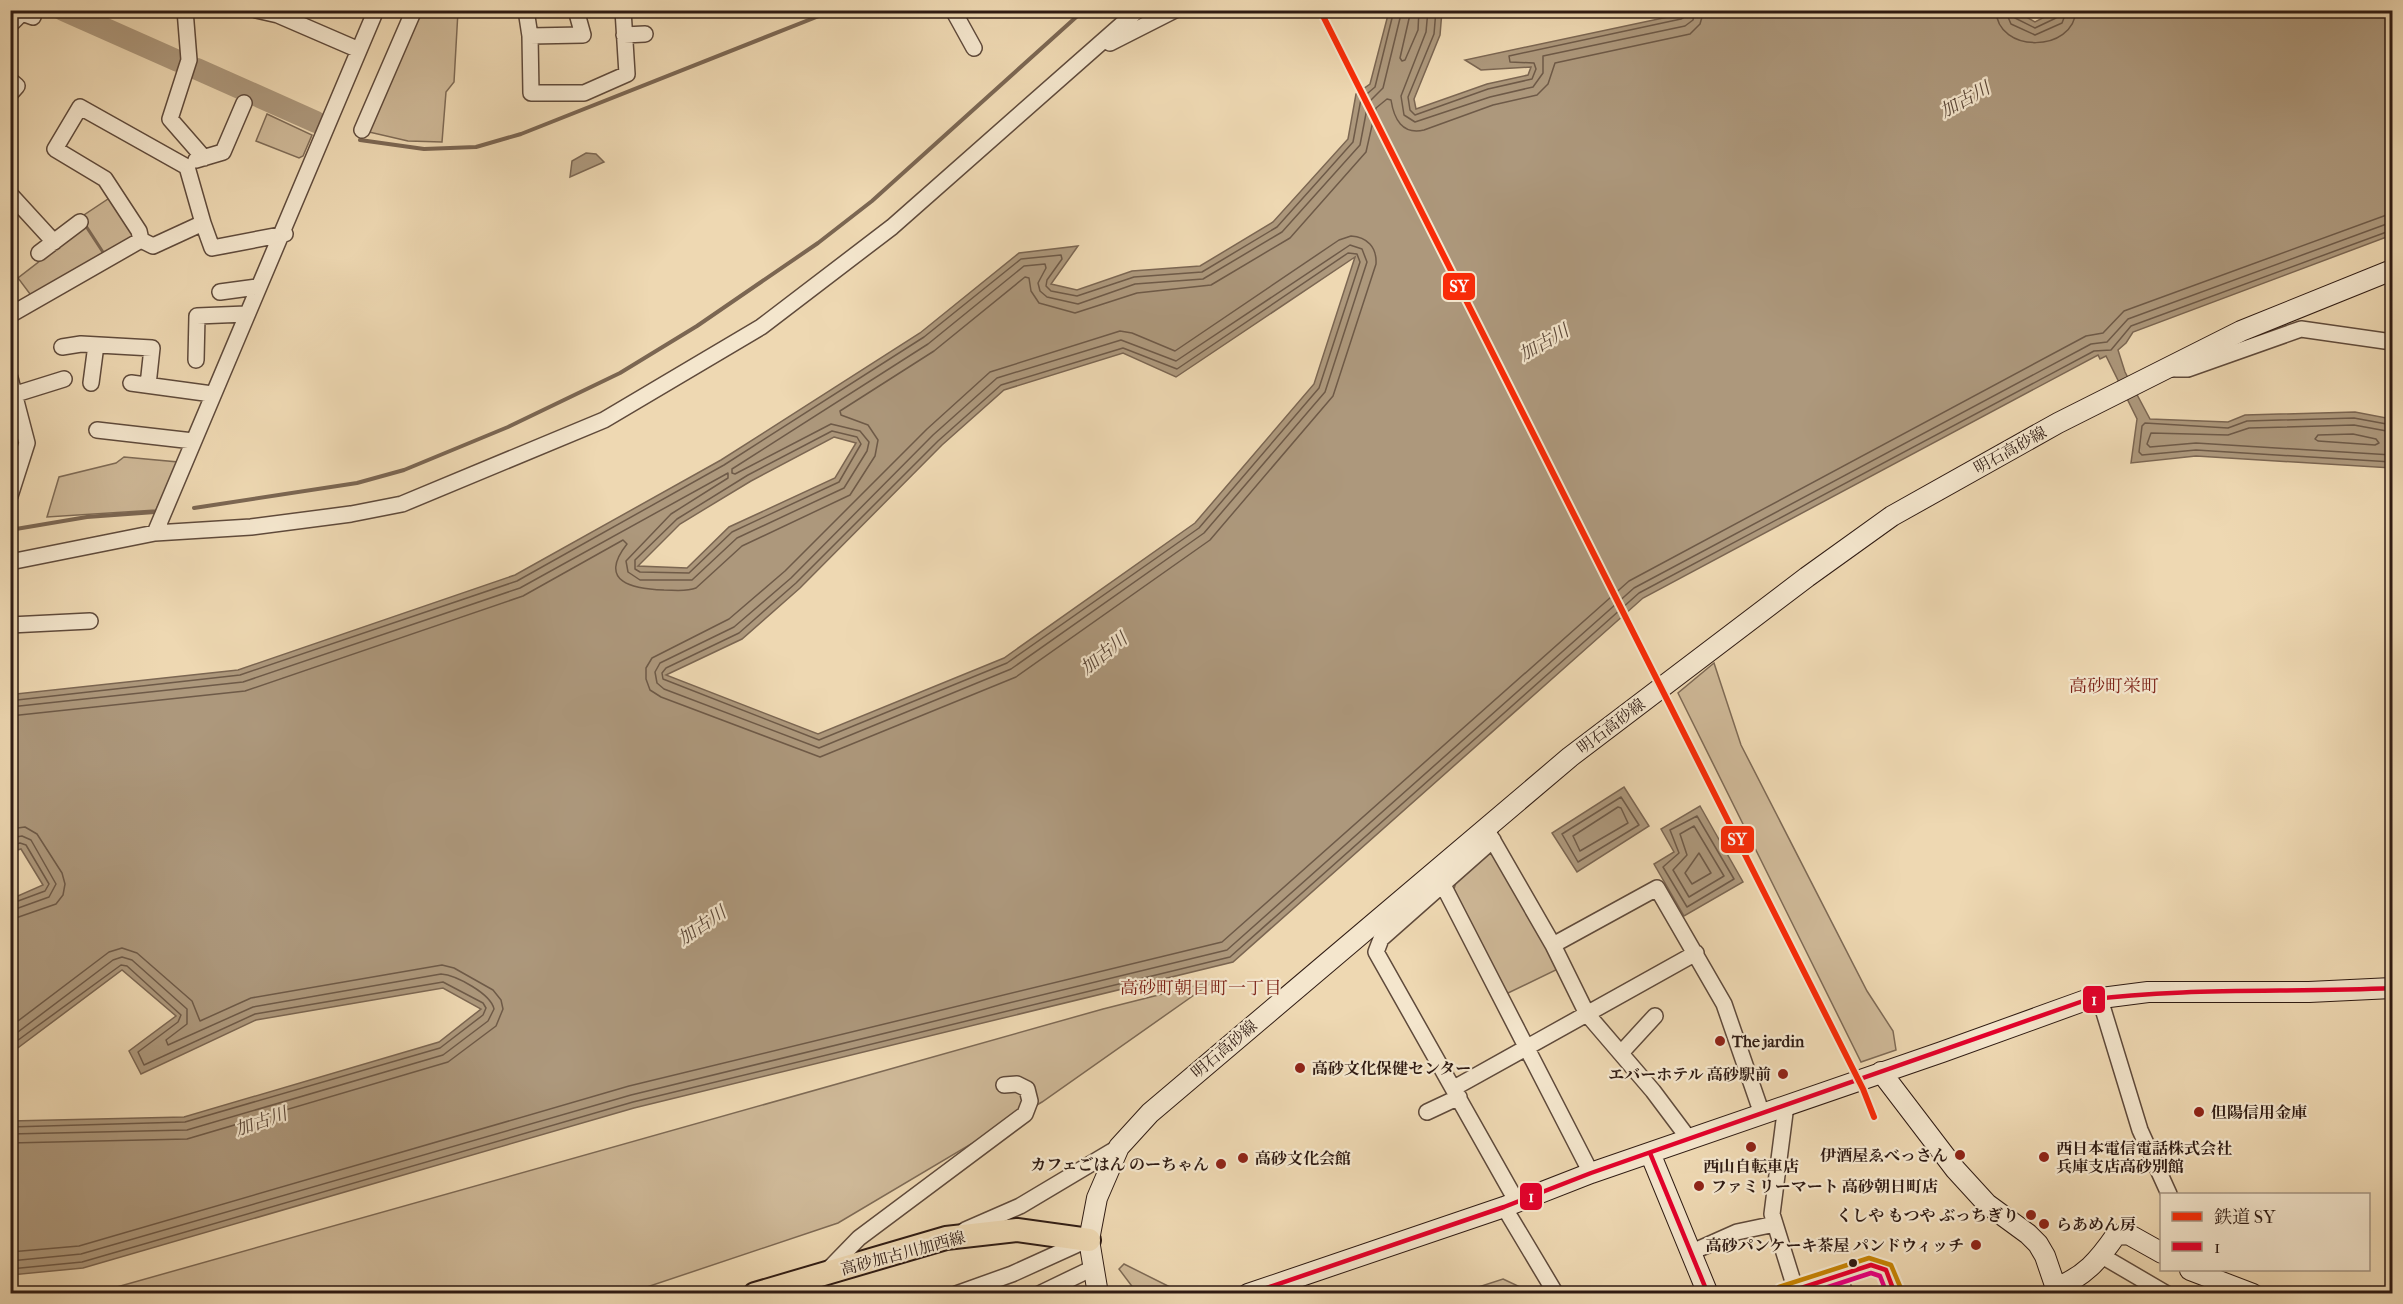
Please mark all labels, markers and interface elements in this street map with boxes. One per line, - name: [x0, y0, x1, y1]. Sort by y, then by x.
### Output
- water label: 加古川: [1936, 77, 1995, 122]
- line badge: SY: [1442, 272, 1476, 301]
- text: SY: [1449, 277, 1470, 296]
- water label: 加古川: [1515, 319, 1574, 366]
- street label: 明石高砂線: [1970, 422, 2050, 478]
- water label: 加古川: [1076, 628, 1133, 679]
- district label: 高砂町栄町: [2069, 676, 2159, 697]
- street label: 明石高砂線: [1573, 694, 1649, 758]
- line badge: SY: [1720, 825, 1755, 854]
- text: SY: [1727, 830, 1748, 849]
- water label: 加古川: [674, 901, 732, 950]
- district label: 高砂町朝日町一丁目: [1120, 978, 1282, 999]
- line badge: 1: [2082, 985, 2106, 1014]
- text: 1: [2091, 990, 2097, 1009]
- street label: 明石高砂線: [1187, 1016, 1261, 1082]
- place label: The jardin: [1731, 1032, 1805, 1051]
- marker: The jardin: [1713, 1034, 1727, 1048]
- place label: 高砂文化保健センター: [1312, 1059, 1471, 1078]
- marker: 高砂文化保健センター: [1293, 1061, 1307, 1075]
- place label: エバーホテル 高砂駅前: [1608, 1065, 1771, 1084]
- marker: エバーホテル 高砂駅前: [1776, 1067, 1790, 1081]
- water label: 加古川: [232, 1103, 292, 1141]
- place label: 但陽信用金庫: [2211, 1103, 2307, 1122]
- marker: 但陽信用金庫: [2192, 1105, 2206, 1119]
- place label: 西日本電信電話株式会社 兵庫支店高砂別館: [2056, 1139, 2232, 1176]
- marker: 西山自転車店: [1744, 1140, 1758, 1154]
- place label: 伊酒屋ゑべっさん: [1820, 1146, 1948, 1165]
- marker: 伊酒屋ゑべっさん: [1953, 1148, 1967, 1162]
- place label: 高砂文化会館: [1255, 1149, 1351, 1168]
- marker: 西日本電信電話株式会社 兵庫支店高砂別館: [2037, 1150, 2051, 1164]
- marker: 高砂文化会館: [1236, 1151, 1250, 1165]
- place label: カフェごはん のーちゃん: [1030, 1155, 1209, 1174]
- marker: カフェごはん のーちゃん: [1214, 1157, 1228, 1171]
- place label: 西山自転車店: [1703, 1157, 1799, 1176]
- place label: ファミリーマート 高砂朝日町店: [1711, 1177, 1938, 1196]
- marker: ファミリーマート 高砂朝日町店: [1692, 1179, 1706, 1193]
- line badge: 1: [1519, 1182, 1543, 1211]
- text: 1: [1528, 1187, 1534, 1206]
- legend: [2160, 1193, 2370, 1271]
- place label: くしや もつや ぶっちぎり: [1836, 1206, 2019, 1225]
- text: 鉄道 SY: [2214, 1207, 2276, 1228]
- marker: くしや もつや ぶっちぎり: [2024, 1208, 2038, 1222]
- place label: らあめん房: [2056, 1215, 2136, 1234]
- marker: らあめん房: [2037, 1217, 2051, 1231]
- street label: 高砂加古川加西線: [839, 1227, 967, 1279]
- place label: 高砂パンケーキ茶屋 パンドウィッチ: [1706, 1236, 1964, 1255]
- text: 1: [2214, 1237, 2220, 1258]
- marker: 高砂パンケーキ茶屋 パンドウィッチ: [1969, 1238, 1983, 1252]
- unlabelled marker: [1847, 1257, 1859, 1269]

